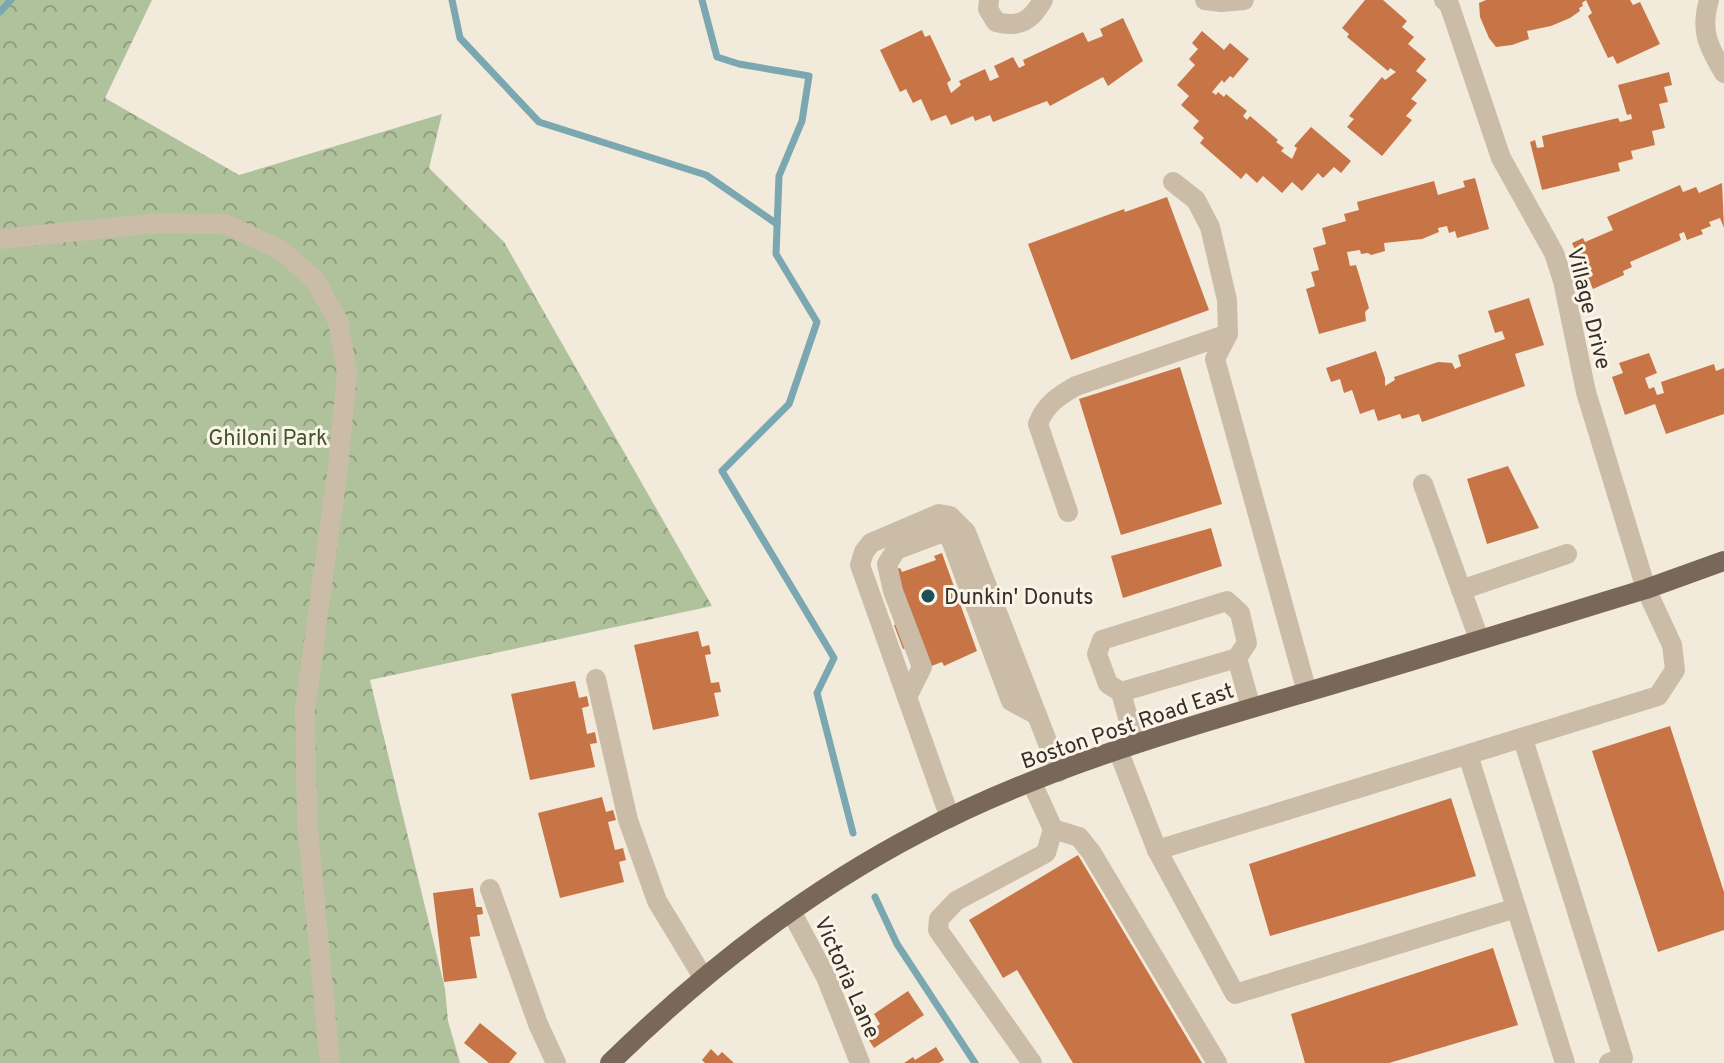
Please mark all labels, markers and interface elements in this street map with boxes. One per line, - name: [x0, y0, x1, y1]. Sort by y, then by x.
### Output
- street label: Village Drive: [1559, 245, 1616, 372]
- park label: Ghiloni Park: [208, 426, 328, 453]
- place label: Dunkin' Donuts: [944, 585, 1094, 612]
- marker: Dunkin' Donuts: [919, 587, 937, 605]
- street label: Boston Post Road East: [1018, 678, 1238, 776]
- street label: Victoria Lane: [807, 913, 885, 1043]

